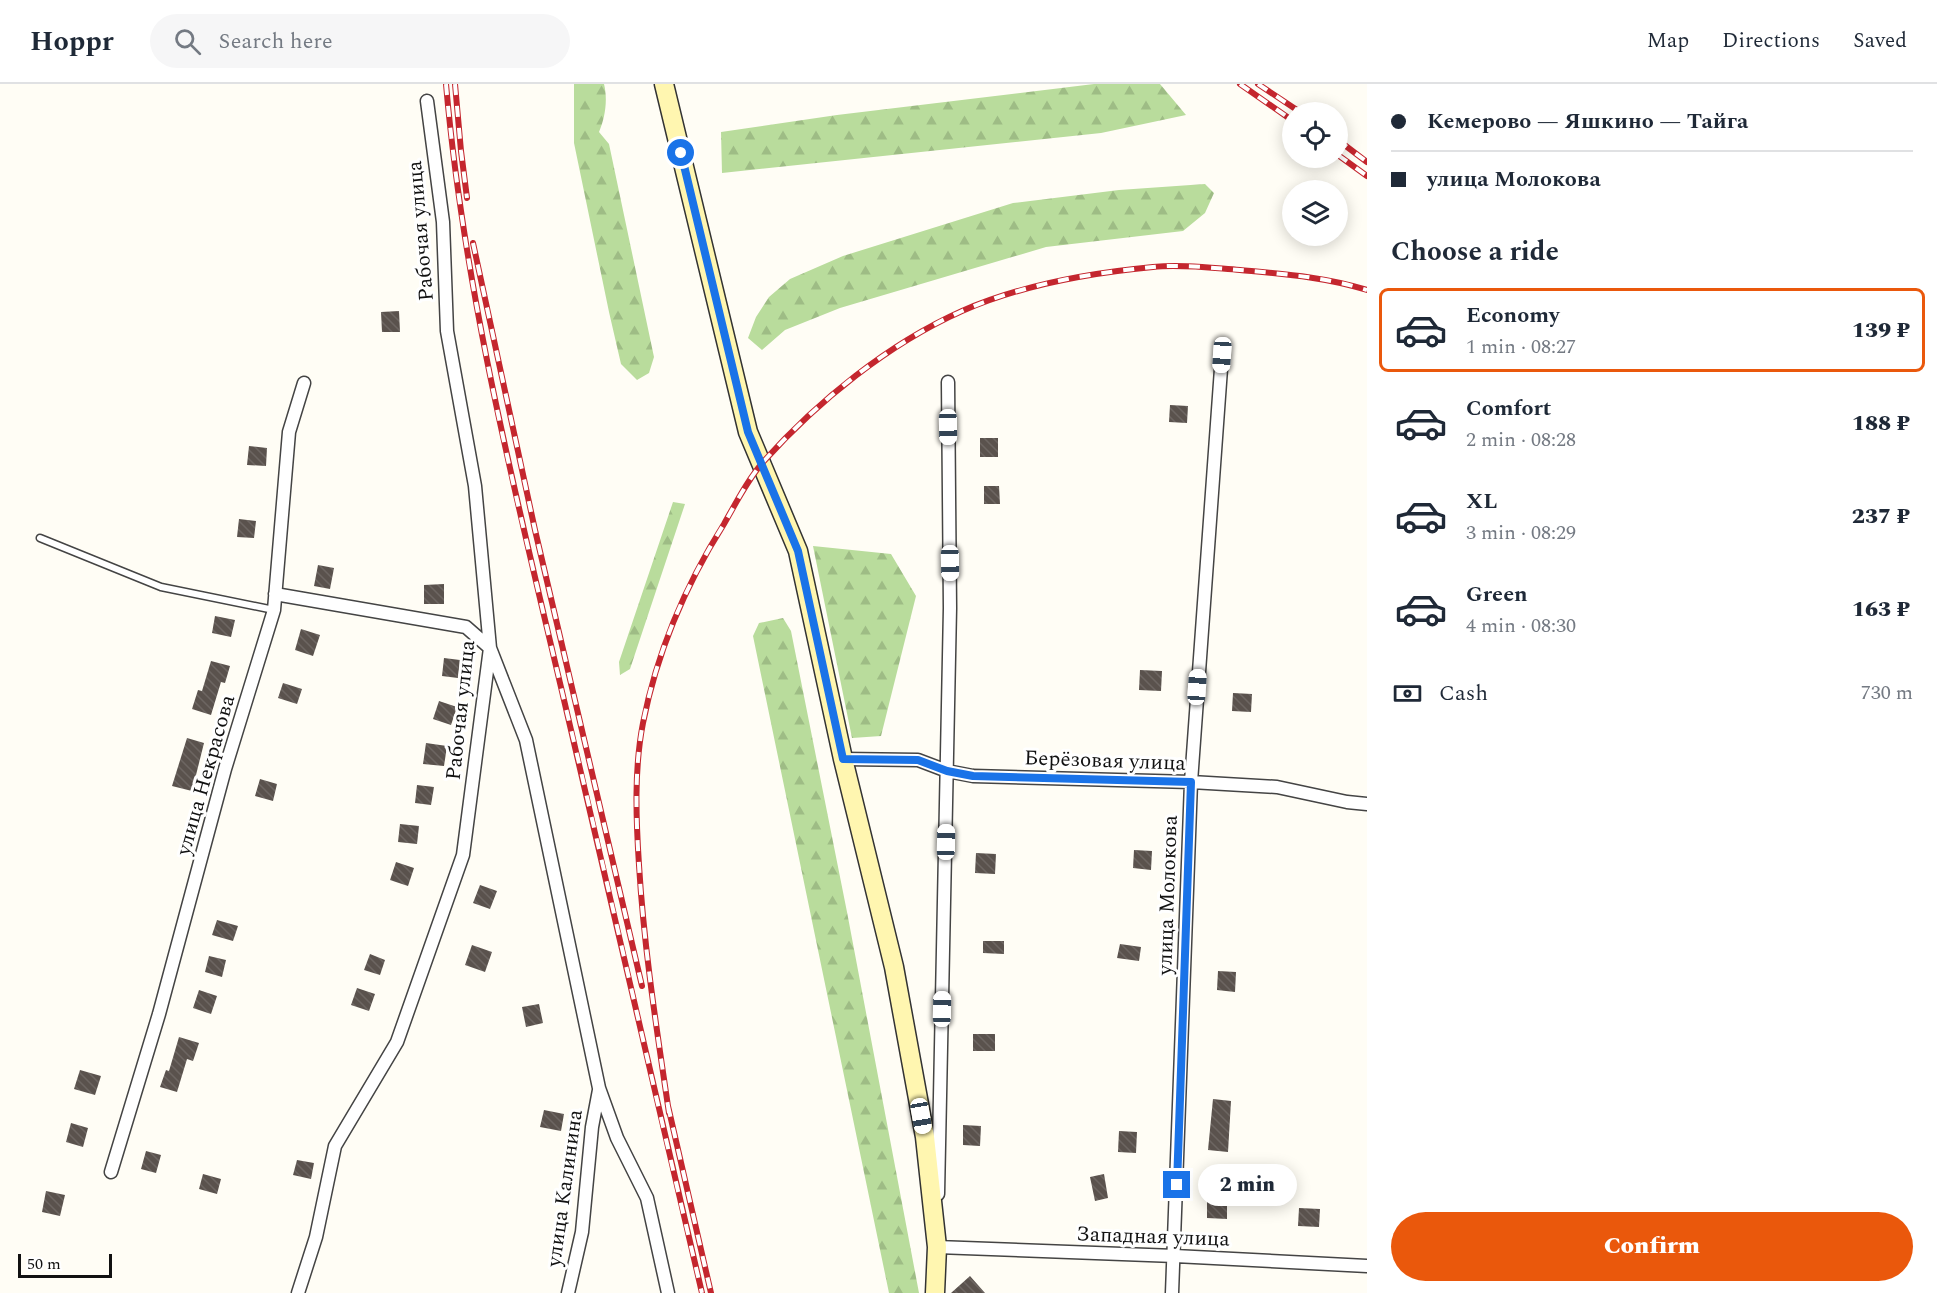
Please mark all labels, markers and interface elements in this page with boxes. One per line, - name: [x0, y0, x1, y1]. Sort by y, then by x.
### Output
- search box: [150, 14, 570, 68]
- text: Hoppr: [30, 20, 114, 63]
- icon: search: [171, 25, 204, 58]
- text: Search here: [219, 25, 333, 58]
- text: Map: [1647, 25, 1689, 57]
- text: Directions: [1722, 25, 1820, 57]
- text: Saved: [1853, 25, 1907, 57]
- map controls: [1282, 102, 1348, 246]
- button: locate: [1282, 102, 1348, 168]
- text: Кемерово — Яшкино — Тайга: [1427, 105, 1748, 138]
- route start: [667, 139, 694, 166]
- street label: Рабочая улица: [399, 159, 443, 302]
- text: улица Молокова: [1427, 163, 1601, 196]
- button: layers: [1282, 180, 1348, 246]
- text: Choose a ride: [1391, 231, 1559, 273]
- text: Economy: [1466, 299, 1559, 332]
- icon: car: [1394, 303, 1448, 357]
- text: 139 ₽: [1852, 314, 1910, 347]
- text: 1 min · 08:27: [1466, 332, 1576, 362]
- car: [1212, 336, 1232, 374]
- text: Comfort: [1466, 392, 1551, 425]
- icon: car: [1394, 396, 1448, 450]
- text: 188 ₽: [1852, 407, 1910, 440]
- car: [939, 409, 957, 445]
- text: 2 min · 08:28: [1466, 425, 1576, 455]
- text: XL: [1466, 485, 1497, 518]
- icon: car: [1394, 489, 1448, 543]
- text: 237 ₽: [1852, 500, 1910, 533]
- text: 3 min · 08:29: [1466, 518, 1576, 548]
- car: [941, 545, 959, 581]
- text: Green: [1466, 578, 1528, 611]
- icon: car: [1394, 582, 1448, 636]
- text: 163 ₽: [1852, 593, 1910, 626]
- text: 4 min · 08:30: [1466, 611, 1576, 641]
- street label: Рабочая улица: [438, 638, 484, 782]
- car: [1187, 668, 1207, 706]
- icon: cash: [1391, 677, 1424, 710]
- text: Cash: [1439, 677, 1488, 710]
- text: 730 m: [1861, 678, 1913, 708]
- street label: улица Некрасова: [167, 690, 244, 860]
- street label: Берёзовая улица: [1024, 742, 1187, 780]
- street label: улица Молокова: [1149, 814, 1187, 977]
- car: [937, 824, 955, 860]
- car: [933, 991, 951, 1027]
- car: [909, 1097, 933, 1135]
- street label: улица Калинина: [538, 1107, 592, 1270]
- callout: 2 min: [1198, 1164, 1297, 1206]
- text: 2 min: [1220, 1170, 1275, 1200]
- route end: [1163, 1171, 1190, 1198]
- button: Confirm: [1391, 1212, 1913, 1281]
- street label: Западная улица: [1076, 1218, 1231, 1256]
- scale bar: [18, 1251, 112, 1278]
- text: 50 m: [27, 1252, 61, 1276]

